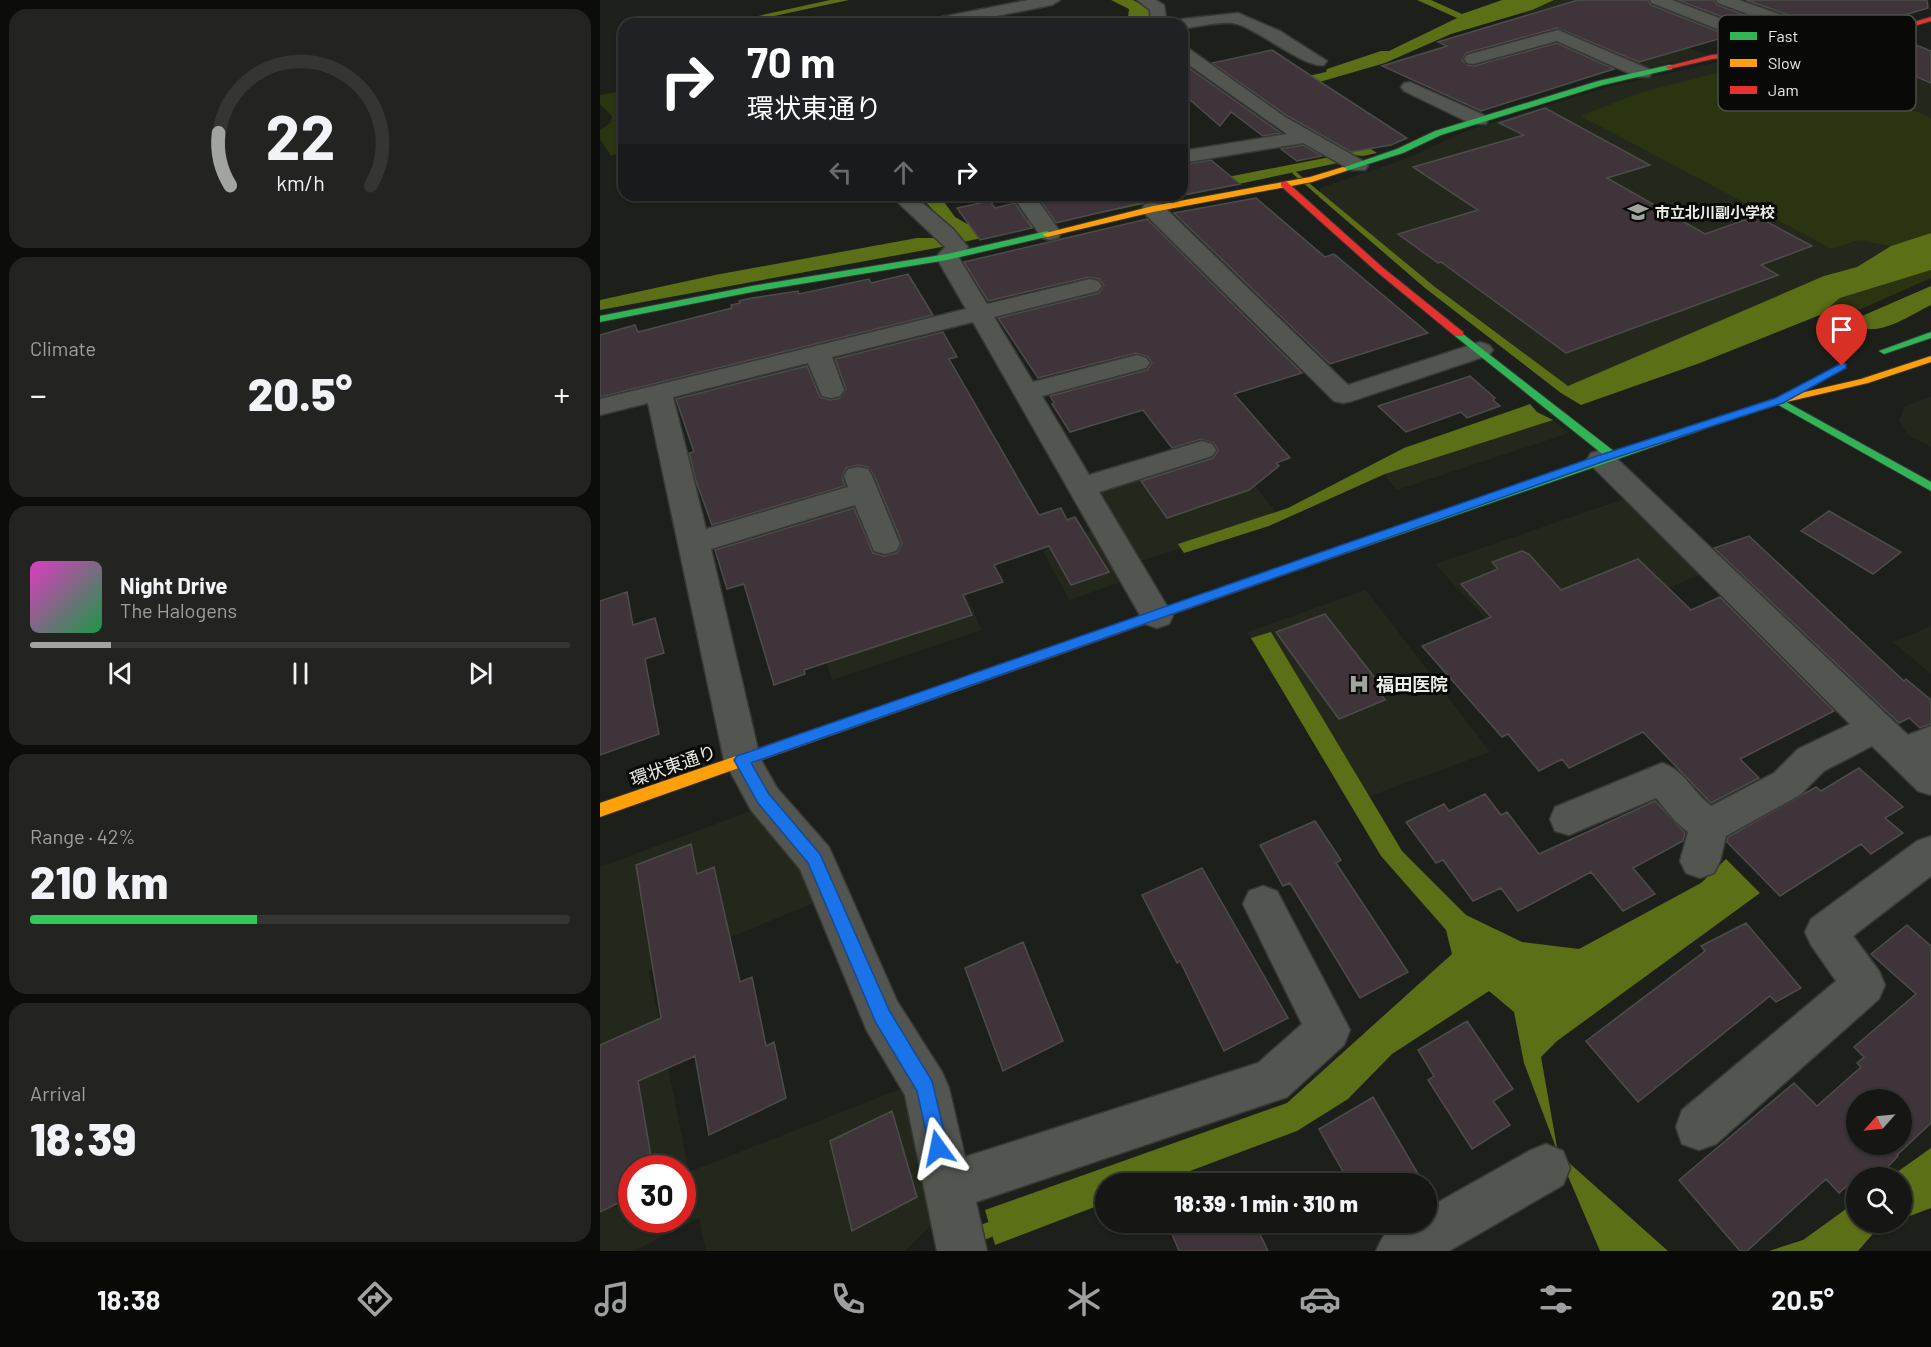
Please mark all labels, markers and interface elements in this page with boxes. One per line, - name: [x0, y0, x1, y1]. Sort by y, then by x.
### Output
- legend: [1718, 15, 1916, 111]
- text: Fast: [1768, 26, 1798, 45]
- text: 70 m: [747, 36, 835, 86]
- icon: right: [648, 42, 726, 120]
- text: Slow: [1768, 53, 1801, 72]
- text: Jam: [1768, 80, 1799, 99]
- text: 環状東通り: [747, 91, 882, 123]
- text: 22: [265, 98, 335, 172]
- icon: left: [824, 156, 857, 189]
- icon: ahead: [887, 156, 920, 189]
- icon: right: [950, 156, 983, 189]
- text: km/h: [276, 170, 324, 195]
- school or university icon: 市立北川副小学校: [1626, 200, 1650, 224]
- place label: 市立北川副小学校: [1655, 203, 1775, 221]
- pin: [1816, 304, 1867, 366]
- icon: arrive: [1825, 313, 1858, 346]
- text: Climate: [30, 336, 96, 360]
- text: 20.5°: [248, 366, 352, 420]
- text: −: [30, 374, 47, 414]
- text: +: [554, 374, 570, 414]
- text: Night Drive: [120, 572, 228, 598]
- text: The Halogens: [120, 598, 237, 622]
- icon: previous: [104, 657, 137, 690]
- icon: pause: [284, 657, 317, 690]
- icon: next: [464, 657, 497, 690]
- hospital icon: 福田医院: [1347, 672, 1371, 696]
- place label: 福田医院: [1376, 673, 1448, 695]
- street label: 環状東通り: [627, 740, 719, 790]
- text: Range · 42%: [30, 824, 136, 848]
- text: 210 km: [30, 854, 168, 908]
- text: Arrival: [30, 1081, 86, 1105]
- north arrow: [1846, 1089, 1912, 1155]
- map controls: [1846, 1089, 1912, 1233]
- text: 18:39: [30, 1111, 136, 1165]
- position arrow: [906, 1116, 970, 1180]
- speed limit sign: 30: [618, 1155, 696, 1233]
- button: search: [1846, 1167, 1912, 1233]
- text: 18:39 · 1 min · 310 m: [1174, 1190, 1358, 1216]
- icon: directions: [354, 1278, 396, 1320]
- icon: music: [591, 1278, 633, 1320]
- icon: phone: [827, 1278, 869, 1320]
- icon: climate: [1063, 1278, 1105, 1320]
- icon: car: [1299, 1278, 1341, 1320]
- icon: filters: [1535, 1278, 1577, 1320]
- text: 18:38: [97, 1283, 160, 1315]
- text: 20.5°: [1771, 1283, 1834, 1315]

